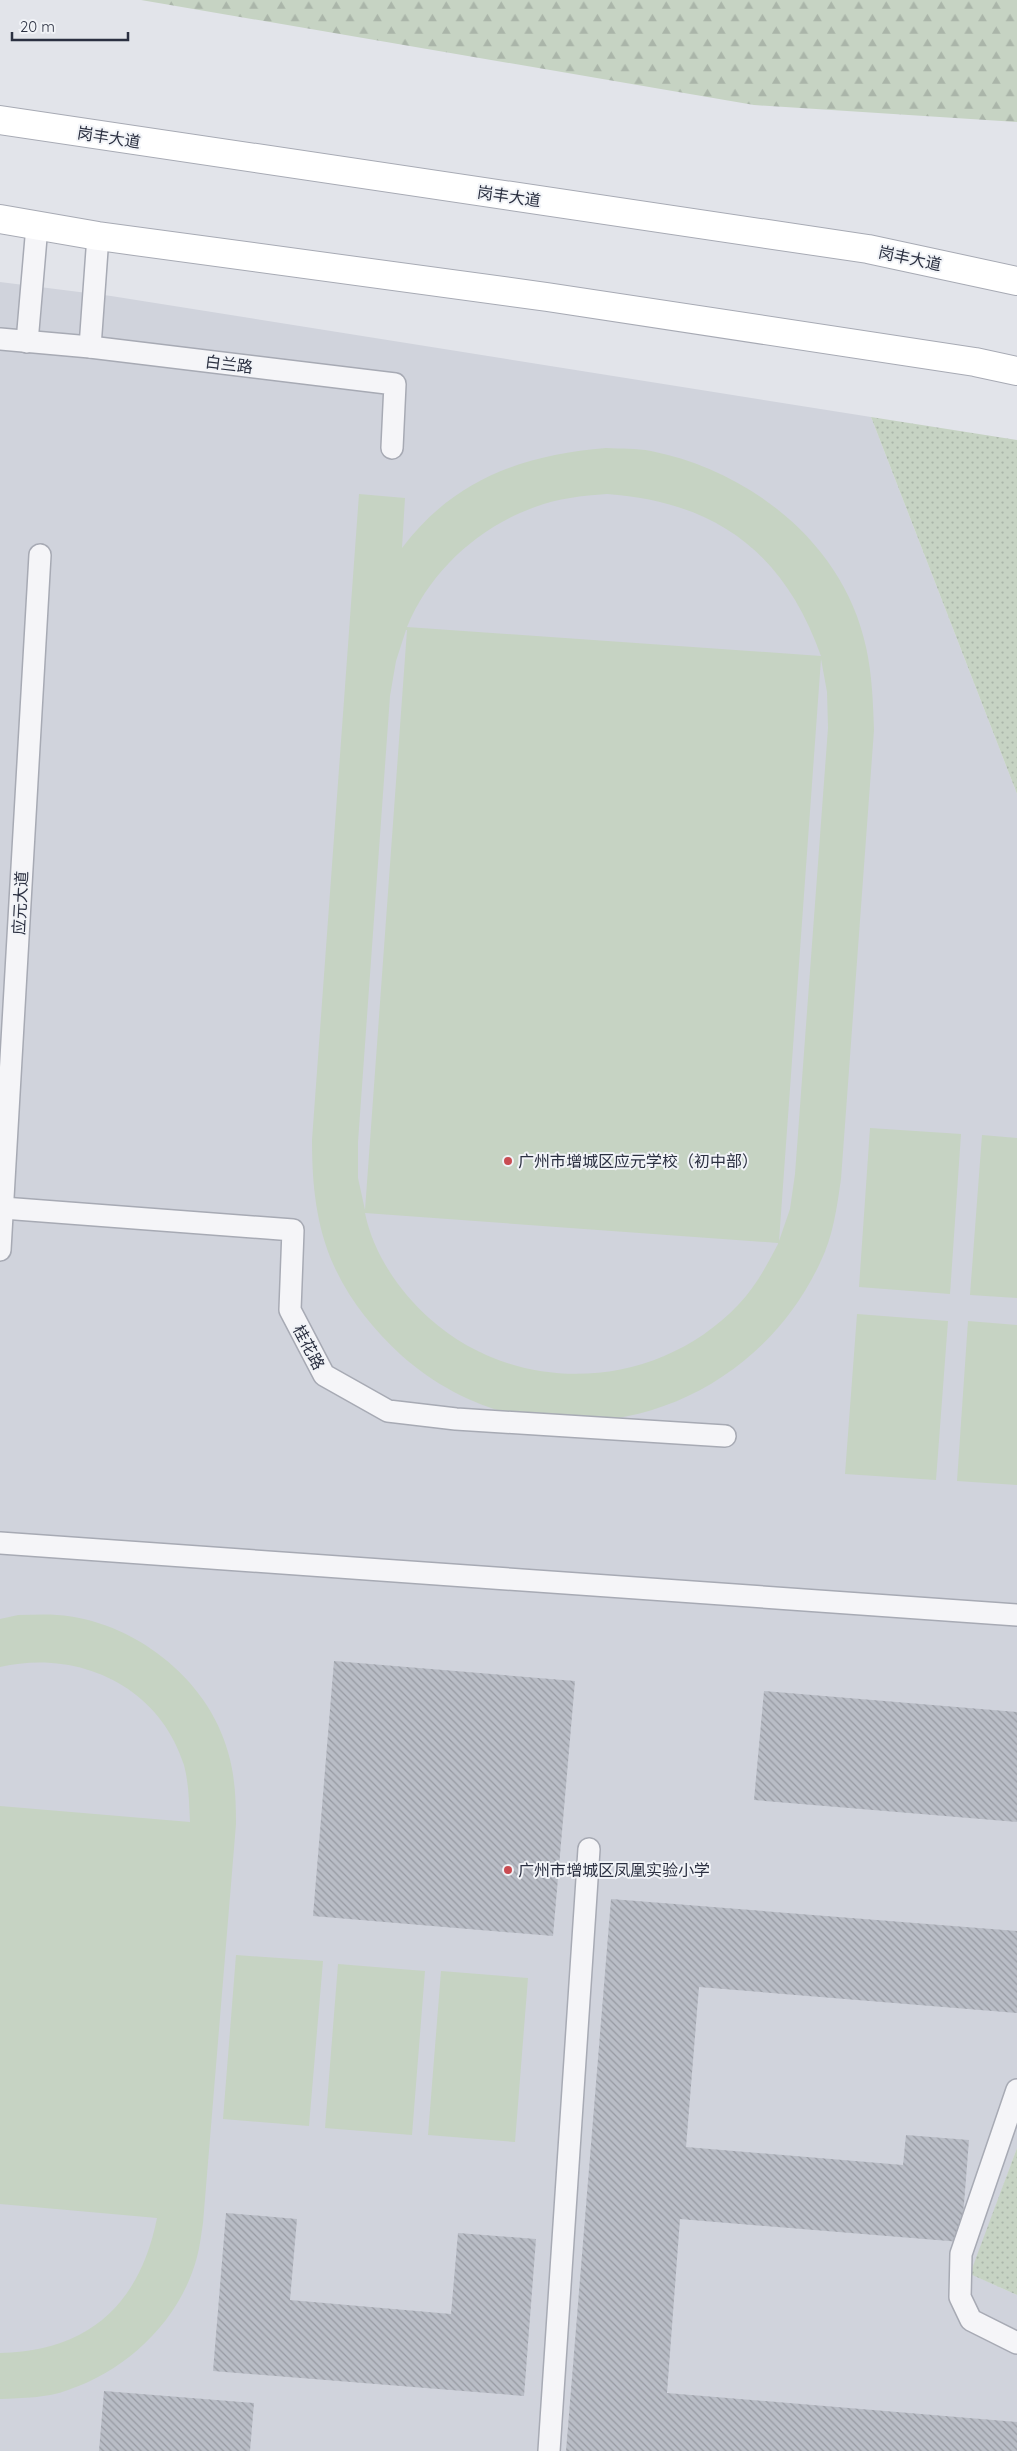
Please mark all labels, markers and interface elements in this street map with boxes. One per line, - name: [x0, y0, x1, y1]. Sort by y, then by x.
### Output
- scale bar: [12, 10, 129, 42]
- text: 20 m: [20, 17, 55, 36]
- street label: 岗丰大道: [76, 122, 142, 152]
- street label: 岗丰大道: [476, 182, 542, 210]
- street label: 岗丰大道: [877, 242, 943, 274]
- street label: 白兰路: [204, 351, 254, 377]
- street label: 应元大道: [8, 871, 32, 935]
- place label: 广州市增城区应元学校（初中部）: [518, 1151, 758, 1171]
- marker: 广州市增城区应元学校（初中部）: [502, 1155, 514, 1167]
- street label: 桂花路: [289, 1321, 329, 1373]
- place label: 广州市增城区凤凰实验小学: [518, 1860, 710, 1880]
- marker: 广州市增城区凤凰实验小学: [502, 1864, 514, 1876]

